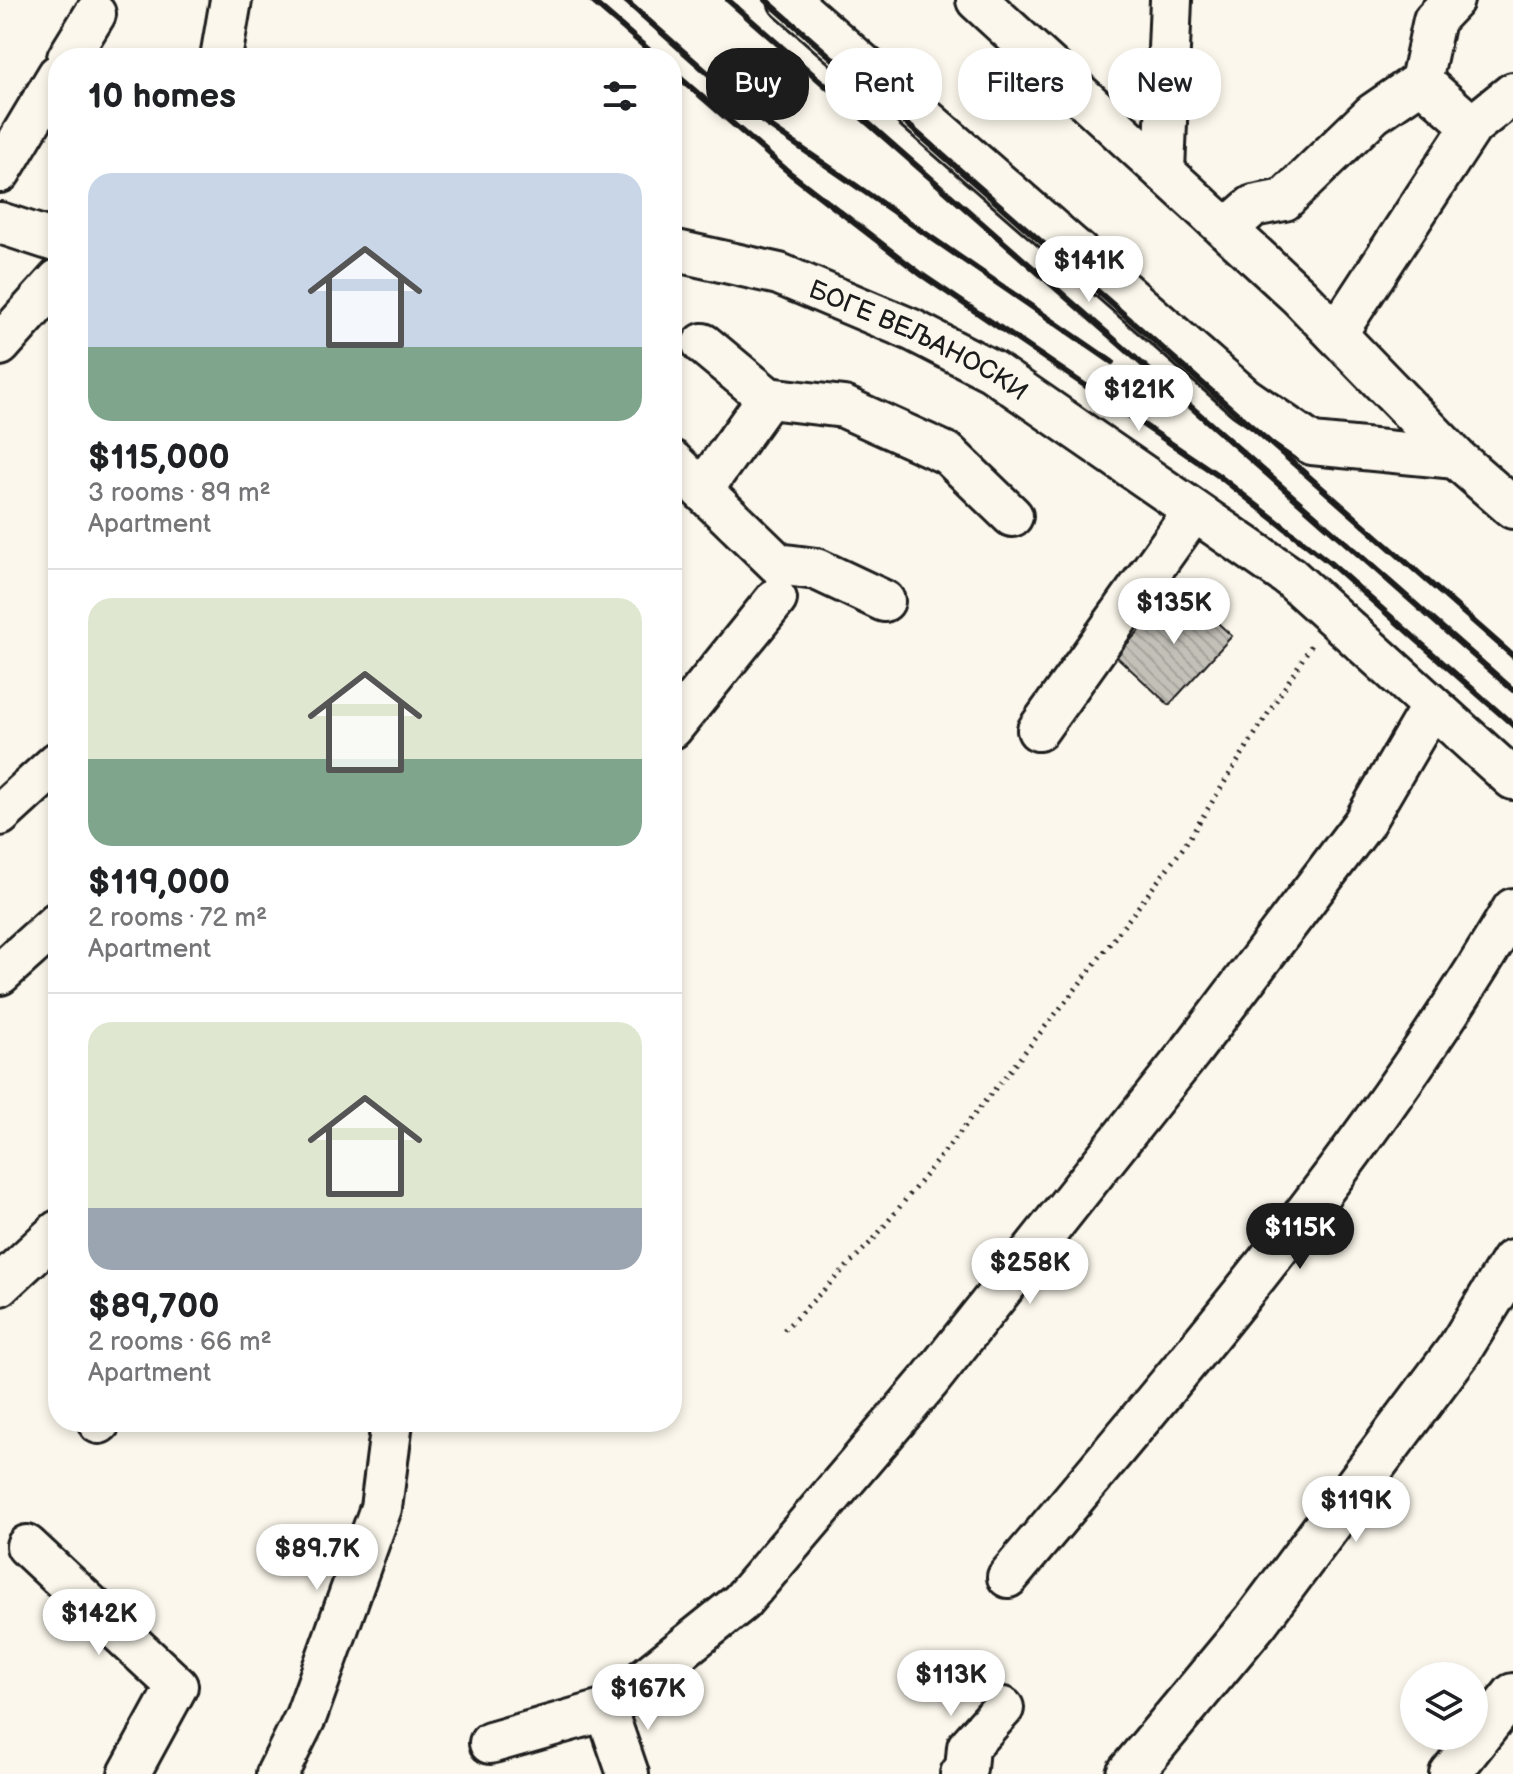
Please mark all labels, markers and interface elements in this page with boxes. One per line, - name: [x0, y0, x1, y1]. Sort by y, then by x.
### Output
- chip: Buy: [706, 48, 809, 120]
- chip: Rent: [825, 48, 942, 120]
- chip: Filters: [958, 48, 1092, 120]
- chip: New: [1108, 48, 1221, 120]
- icon: filters: [598, 74, 642, 118]
- text: 10 homes: [88, 76, 236, 117]
- icon: home: [293, 225, 437, 369]
- pin: $141K: [1033, 236, 1145, 304]
- text: $141K: [1053, 246, 1125, 277]
- street label: БОГЕ ВЕЉАНОСКИ: [804, 274, 1033, 408]
- pin: $121K: [1083, 365, 1195, 433]
- text: $121K: [1103, 375, 1175, 406]
- text: $115,000: [88, 437, 230, 478]
- text: 3 rooms · 89 m²: [88, 478, 271, 509]
- text: Apartment: [88, 509, 211, 540]
- pin: $135K: [1118, 578, 1230, 646]
- text: $135K: [1136, 588, 1212, 619]
- icon: home: [293, 650, 437, 794]
- text: $119,000: [88, 862, 230, 903]
- text: 2 rooms · 72 m²: [88, 903, 267, 934]
- text: Apartment: [88, 934, 211, 965]
- icon: home: [293, 1074, 437, 1218]
- pin: $115K: [1244, 1203, 1356, 1271]
- text: $115K: [1264, 1213, 1336, 1244]
- pin: $258K: [974, 1238, 1086, 1306]
- text: $258K: [989, 1248, 1071, 1279]
- text: $89,700: [88, 1286, 219, 1327]
- text: 2 rooms · 66 m²: [88, 1327, 272, 1358]
- text: Apartment: [88, 1358, 211, 1389]
- pin: $119K: [1300, 1476, 1412, 1544]
- text: $119K: [1320, 1486, 1392, 1517]
- pin: $89.7K: [252, 1524, 382, 1592]
- text: $89.7K: [274, 1534, 360, 1565]
- pin: $142K: [43, 1589, 155, 1657]
- text: $142K: [61, 1599, 137, 1630]
- pin: $113K: [895, 1650, 1007, 1718]
- text: $113K: [915, 1660, 987, 1691]
- map controls: [1400, 1662, 1488, 1750]
- button: layers: [1400, 1662, 1488, 1750]
- pin: $167K: [592, 1664, 704, 1732]
- text: $167K: [610, 1674, 686, 1705]

